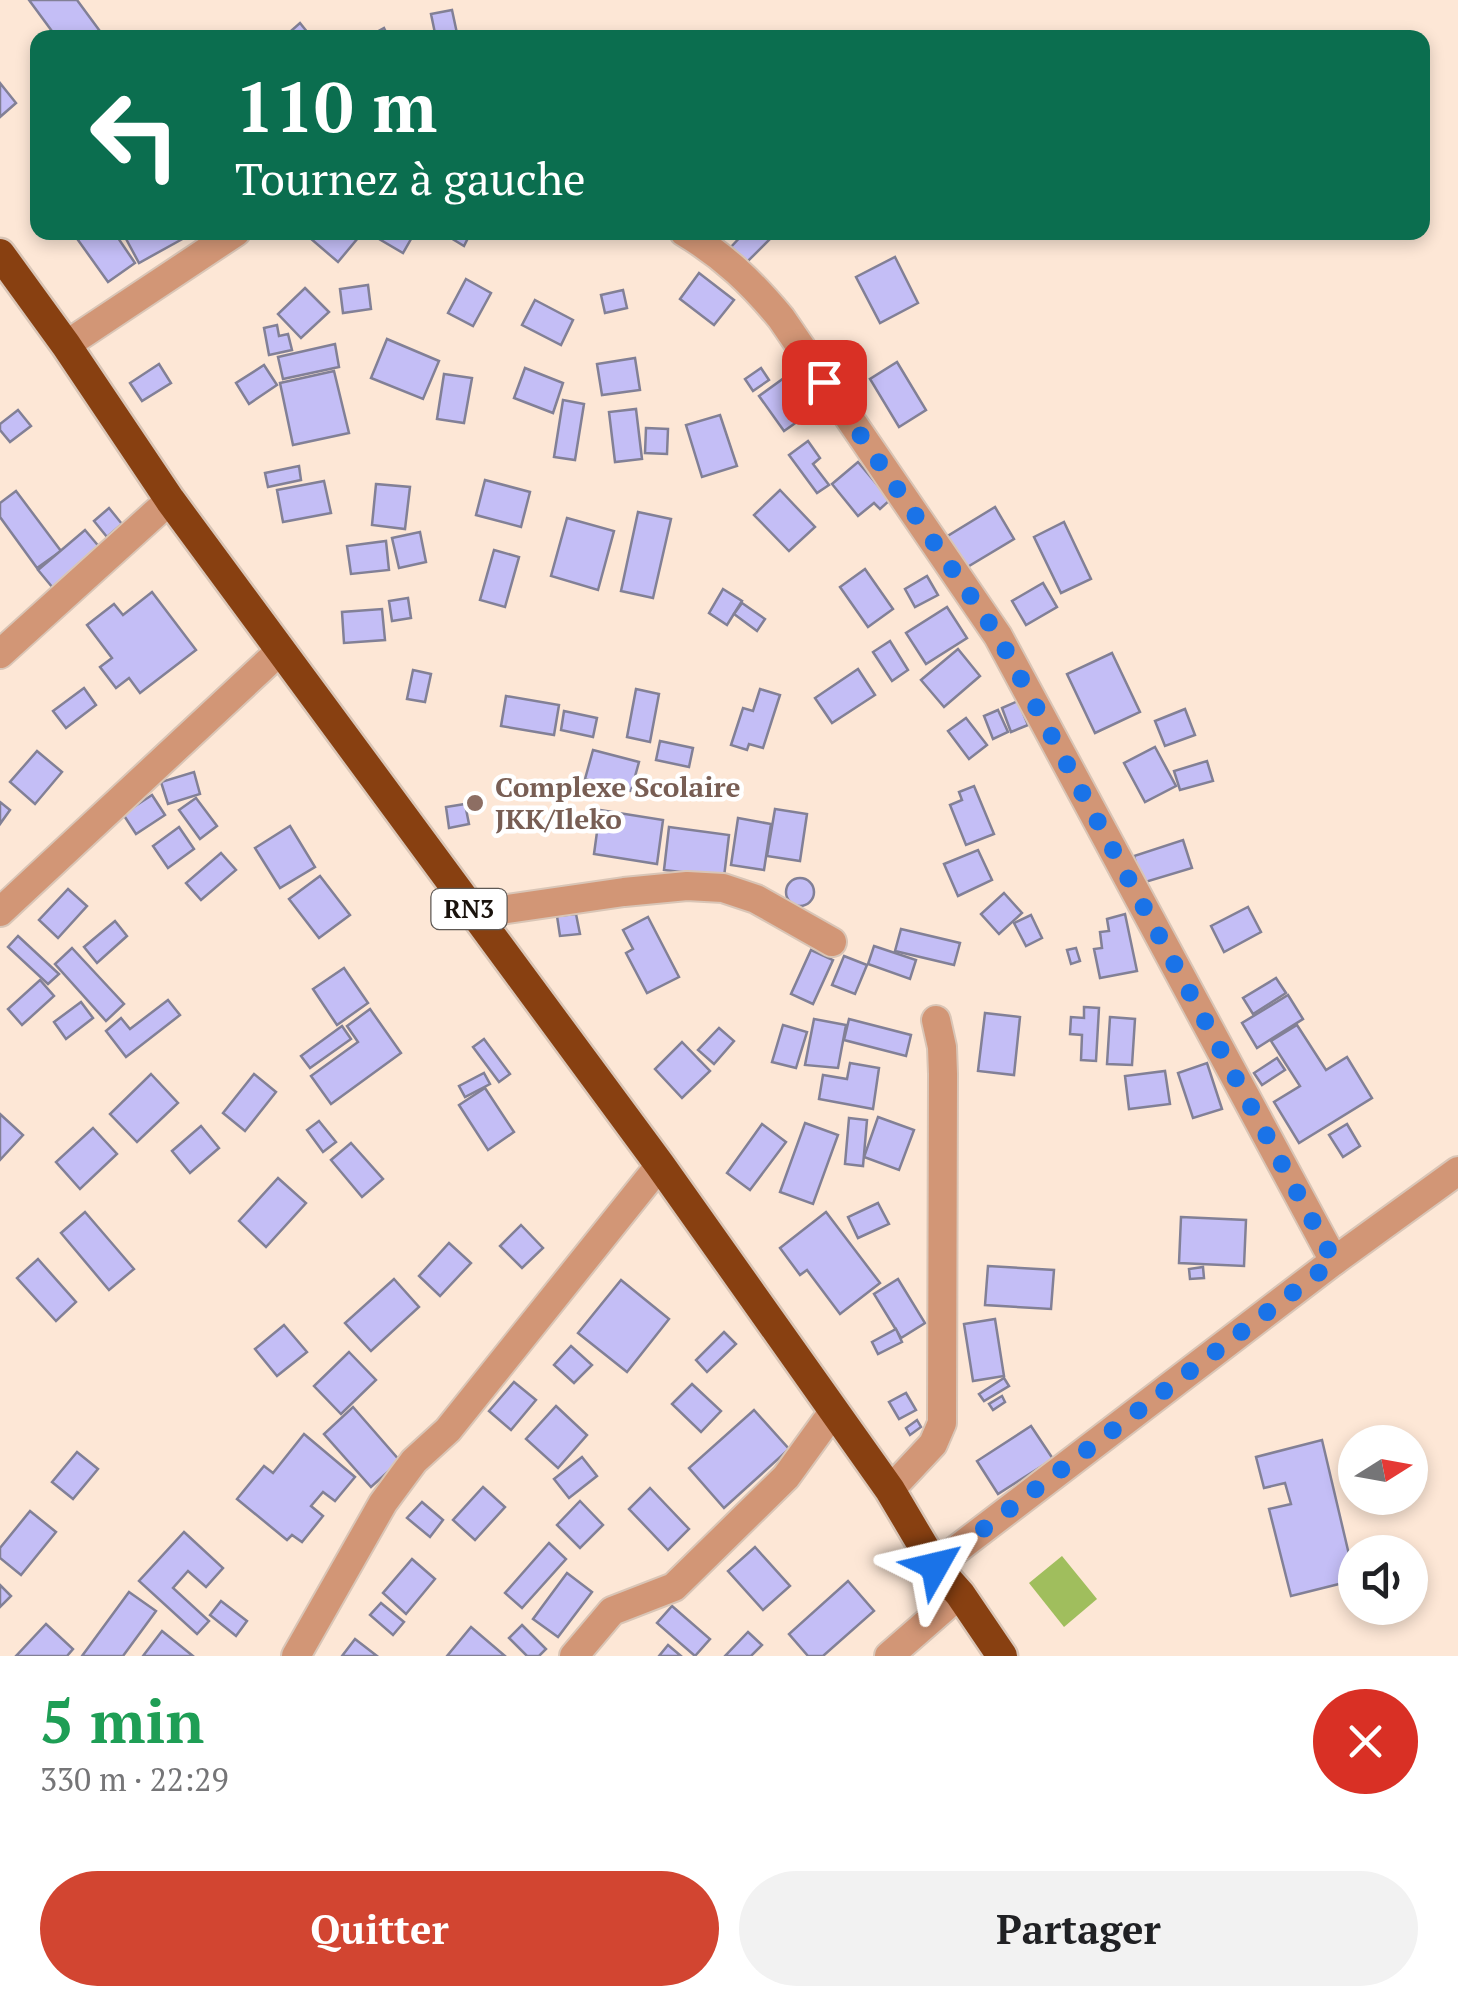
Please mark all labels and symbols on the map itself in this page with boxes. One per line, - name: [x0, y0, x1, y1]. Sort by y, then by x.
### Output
- pin: [782, 340, 867, 425]
- place label: Complexe Scolaire JKK/Ileko: [495, 768, 741, 837]
- marker: Complexe Scolaire JKK/Ileko: [464, 792, 486, 814]
- road number: RN3: [432, 889, 506, 929]
- north arrow: [1338, 1425, 1428, 1515]
- position arrow: [883, 1514, 987, 1618]

